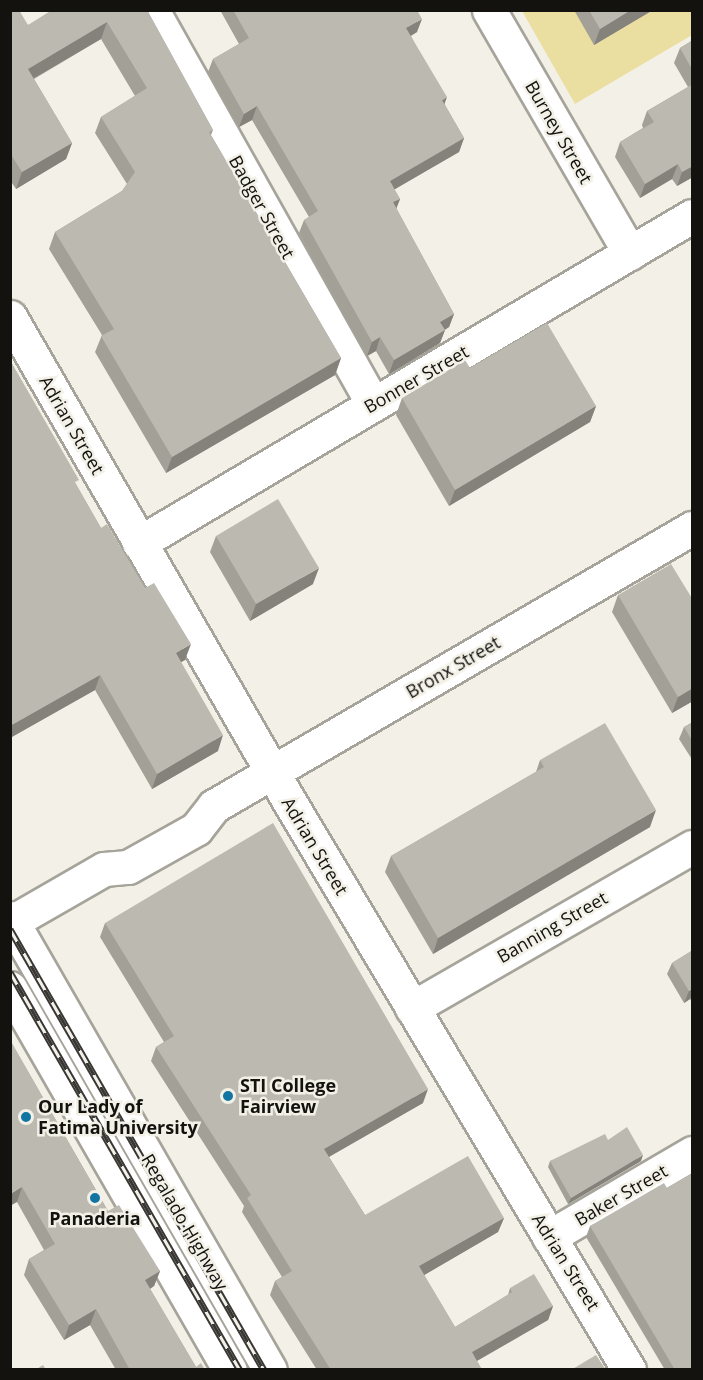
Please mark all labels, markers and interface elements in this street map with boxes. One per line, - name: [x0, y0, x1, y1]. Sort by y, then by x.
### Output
- street label: Burney Street: [521, 77, 597, 187]
- street label: Badger Street: [225, 152, 299, 262]
- street label: Bonner Street: [360, 340, 472, 418]
- street label: Adrian Street: [35, 372, 109, 478]
- street label: Bronx Street: [402, 631, 504, 703]
- street label: Adrian Street: [277, 793, 353, 899]
- street label: Banning Street: [493, 887, 611, 967]
- place label: STI College Fairview: [240, 1075, 336, 1118]
- marker: STI College Fairview: [221, 1089, 235, 1103]
- place label: Our Lady of Fatima University: [38, 1096, 198, 1138]
- marker: Our Lady of Fatima University: [19, 1110, 33, 1124]
- street label: Regalado Highway: [137, 1150, 233, 1294]
- street label: Baker Street: [571, 1160, 671, 1230]
- marker: Panaderia: [88, 1191, 102, 1205]
- place label: Panaderia: [49, 1207, 141, 1229]
- street label: Adrian Street: [528, 1210, 604, 1314]

